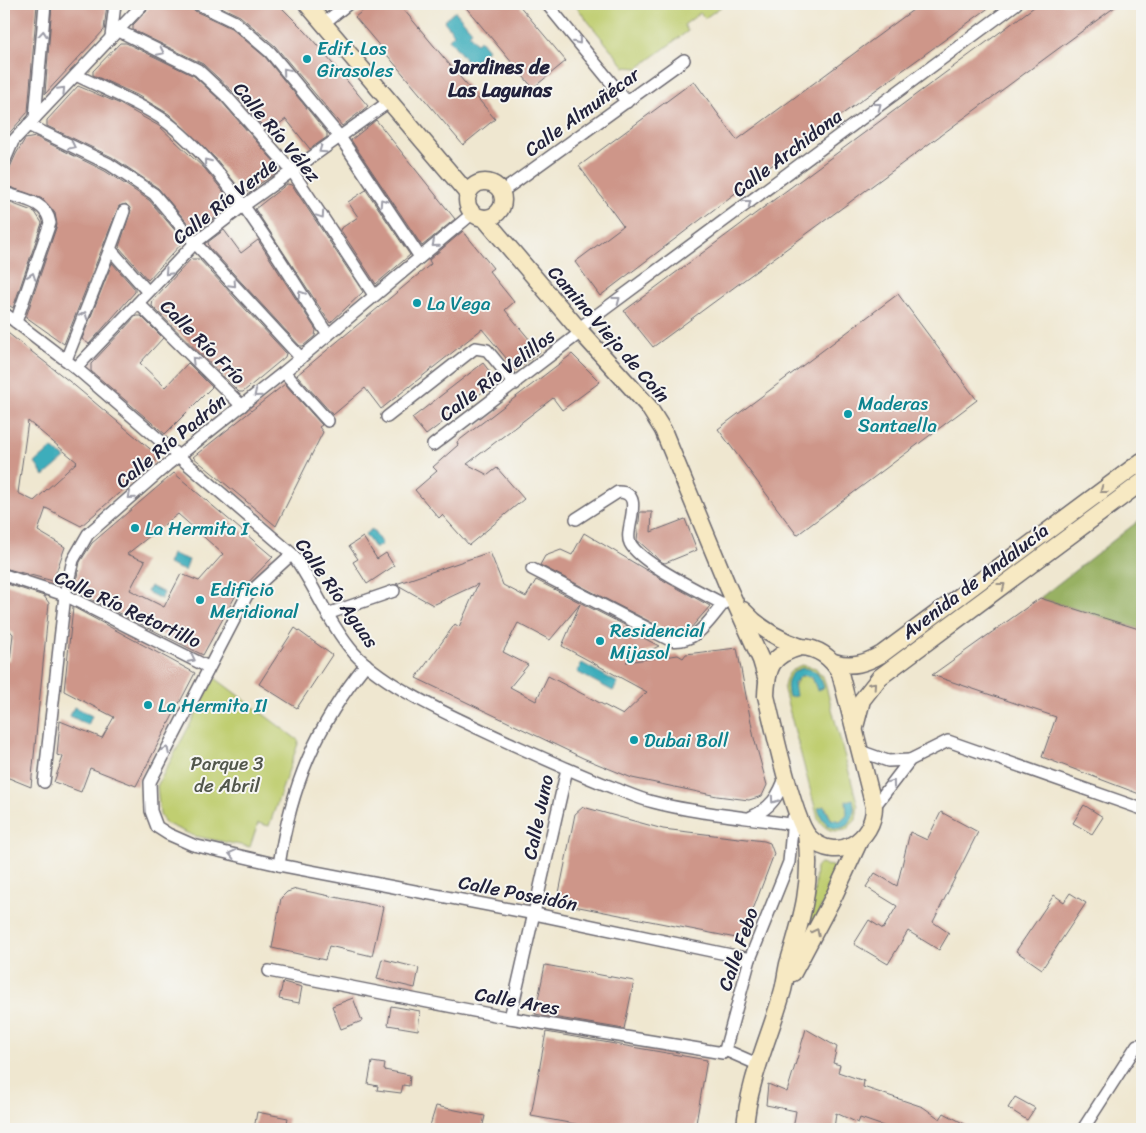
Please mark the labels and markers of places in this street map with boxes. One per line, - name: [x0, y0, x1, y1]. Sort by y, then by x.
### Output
- place label: Edif. Los Girasoles: [317, 32, 394, 87]
- marker: Edif. Los Girasoles: [301, 53, 313, 65]
- place label: La Vega: [427, 287, 491, 320]
- marker: La Vega: [411, 297, 423, 309]
- place label: Maderas Santaella: [858, 387, 938, 442]
- marker: Maderas Santaella: [842, 408, 854, 420]
- place label: La Hermita I: [145, 512, 250, 545]
- marker: La Hermita I: [129, 522, 141, 534]
- place label: Edificio Meridional: [210, 573, 299, 628]
- marker: Edificio Meridional: [194, 594, 206, 606]
- place label: Residencial Mijasol: [610, 614, 705, 669]
- marker: Residencial Mijasol: [594, 635, 606, 647]
- place label: La Hermita II: [158, 689, 268, 722]
- marker: La Hermita II: [142, 699, 154, 711]
- place label: Dubai Boll: [644, 724, 729, 757]
- marker: Dubai Boll: [628, 734, 640, 746]

